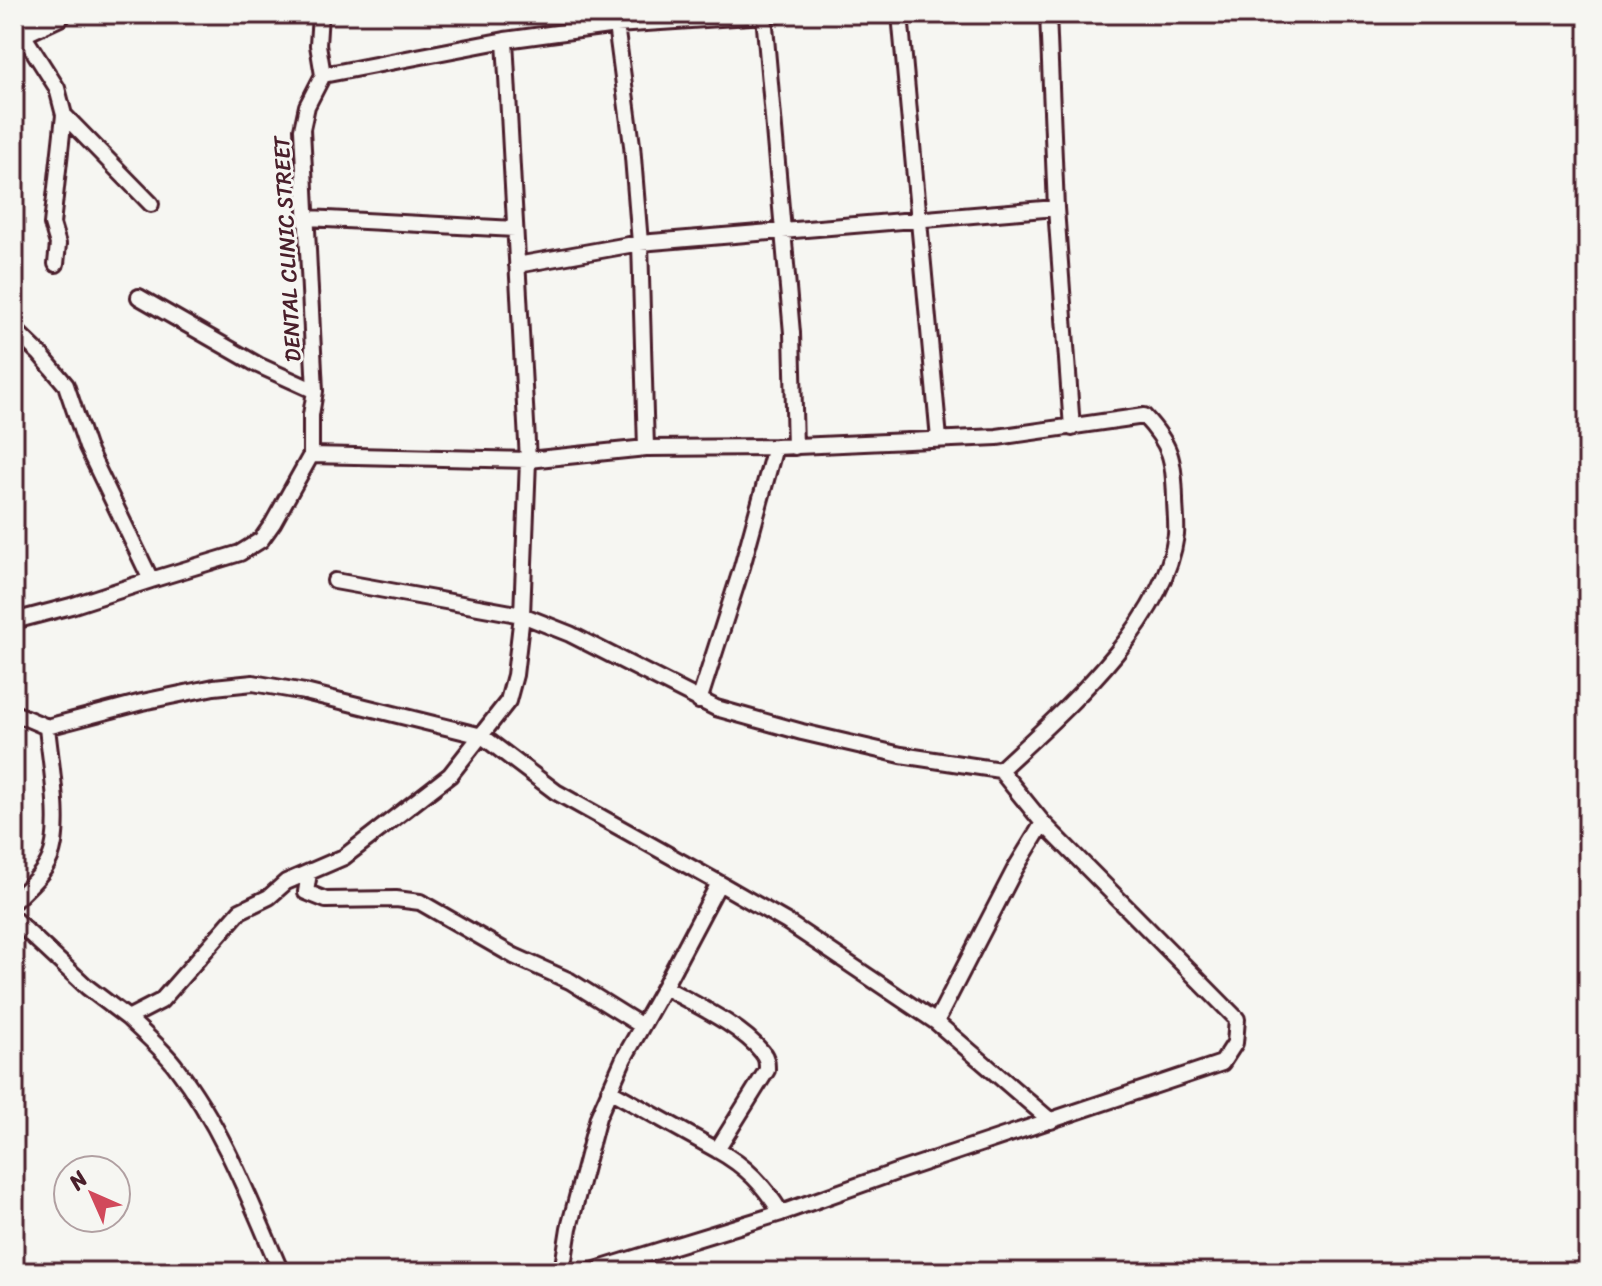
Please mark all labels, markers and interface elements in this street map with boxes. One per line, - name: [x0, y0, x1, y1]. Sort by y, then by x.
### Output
- street label: DENTAL CLINIC STREET: [262, 134, 312, 363]
- north arrow: [52, 1154, 132, 1234]
- text: N: [58, 1161, 98, 1200]

